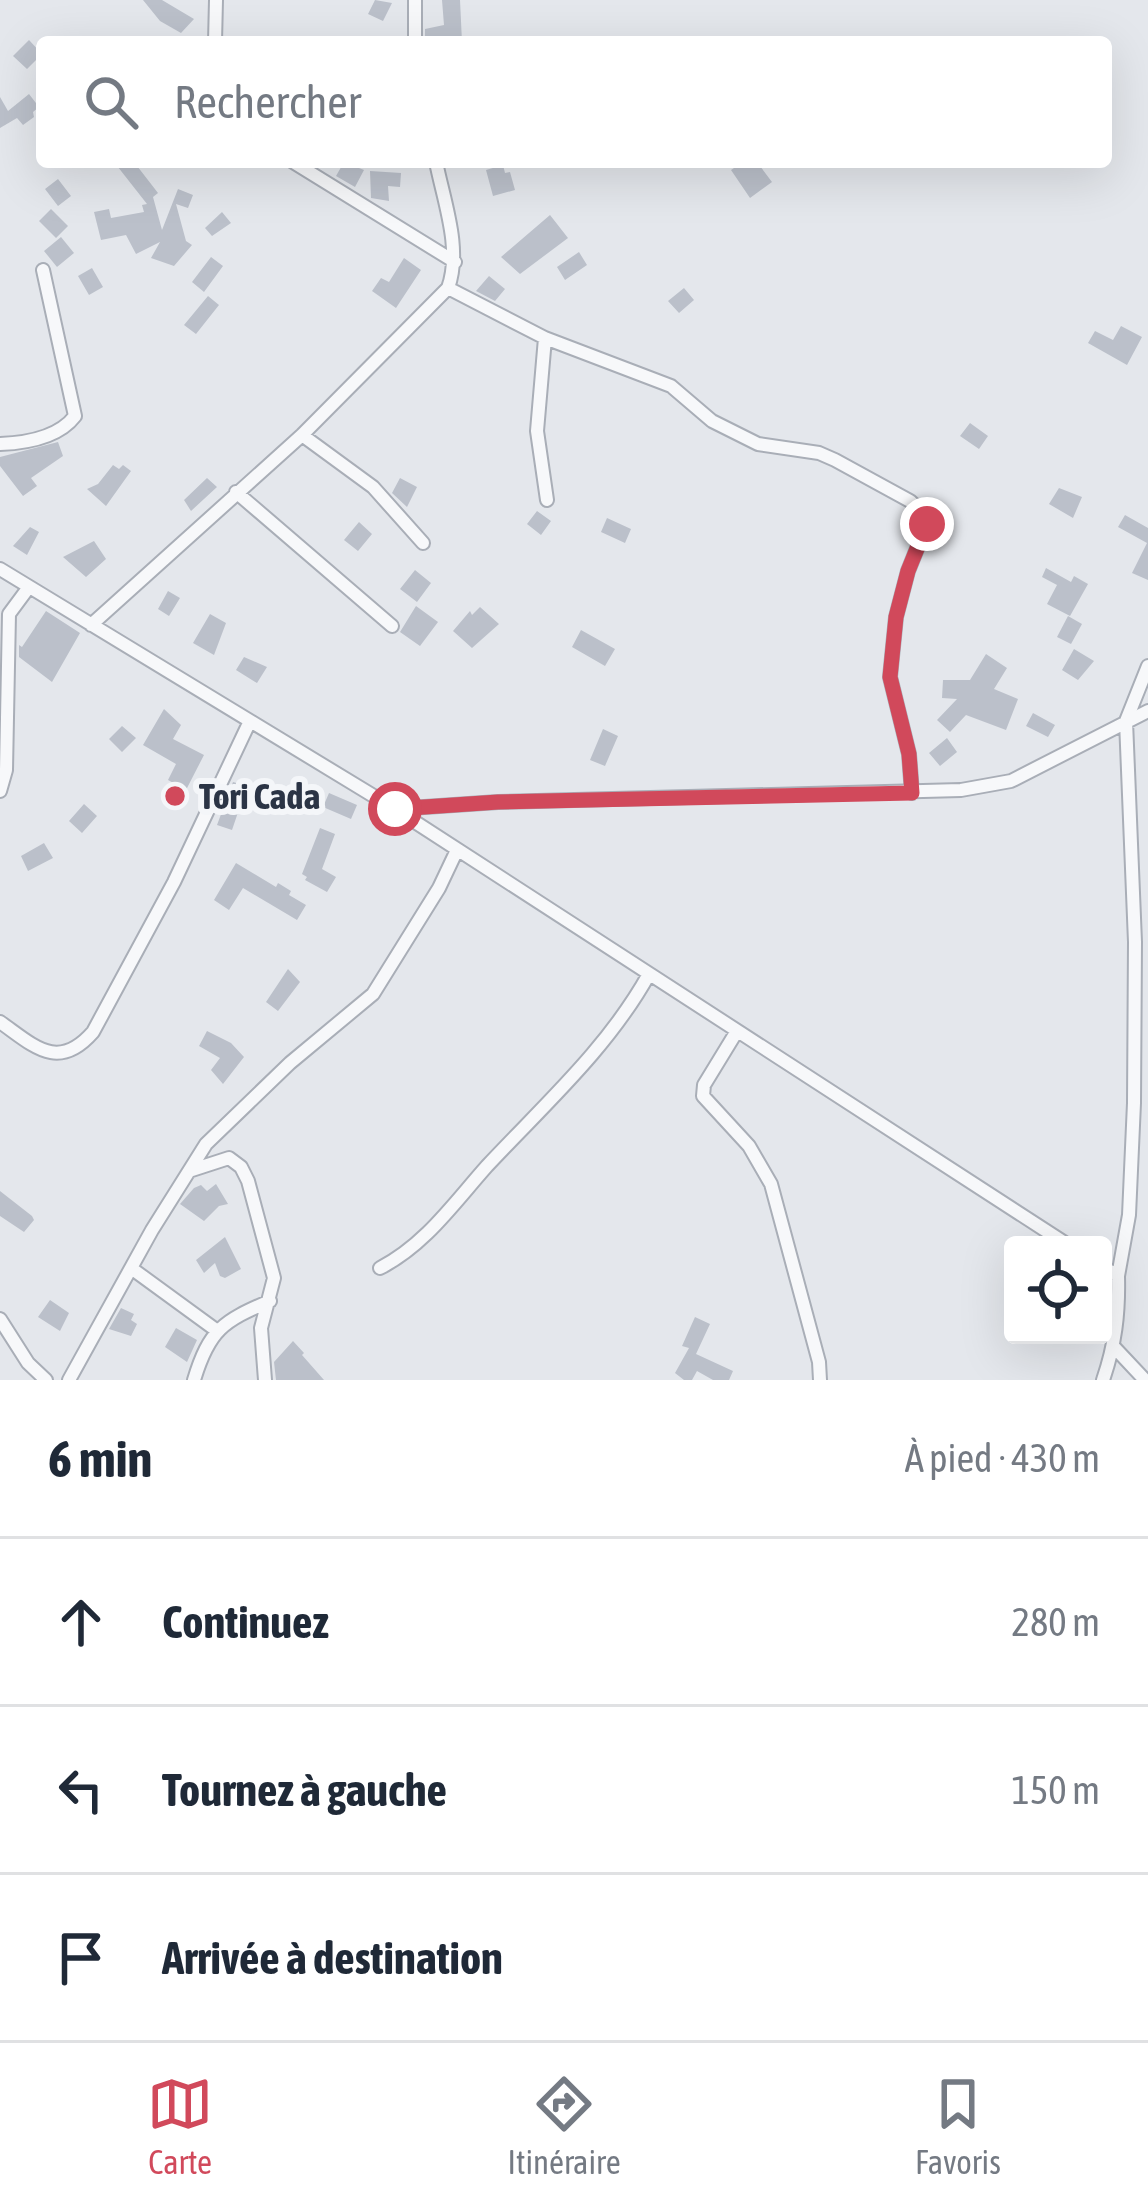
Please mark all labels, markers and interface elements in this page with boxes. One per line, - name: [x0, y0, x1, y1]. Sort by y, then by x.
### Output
- search box: [36, 36, 1112, 168]
- icon: search: [78, 69, 144, 135]
- text: Rechercher: [174, 76, 361, 128]
- route end: [900, 497, 954, 551]
- place label: Tori Cada: [199, 775, 320, 817]
- route start: [368, 782, 422, 836]
- marker: Tori Cada: [162, 783, 188, 809]
- map controls: [1004, 1236, 1112, 1344]
- button: locate: [1004, 1236, 1112, 1344]
- text: 6 min: [48, 1429, 152, 1488]
- text: À pied · 430 m: [905, 1436, 1100, 1480]
- icon: ahead: [48, 1589, 114, 1655]
- text: Continuez: [162, 1596, 329, 1648]
- text: 280 m: [1012, 1600, 1100, 1644]
- icon: left: [48, 1757, 114, 1823]
- text: Tournez à gauche: [162, 1764, 447, 1816]
- text: 150 m: [1012, 1768, 1100, 1812]
- icon: arrive: [48, 1925, 114, 1991]
- text: Arrivée à destination: [162, 1932, 503, 1984]
- tab: Carte: [147, 2071, 213, 2181]
- tab: Itinéraire: [508, 2071, 621, 2181]
- tab: Favoris: [915, 2071, 1001, 2181]

